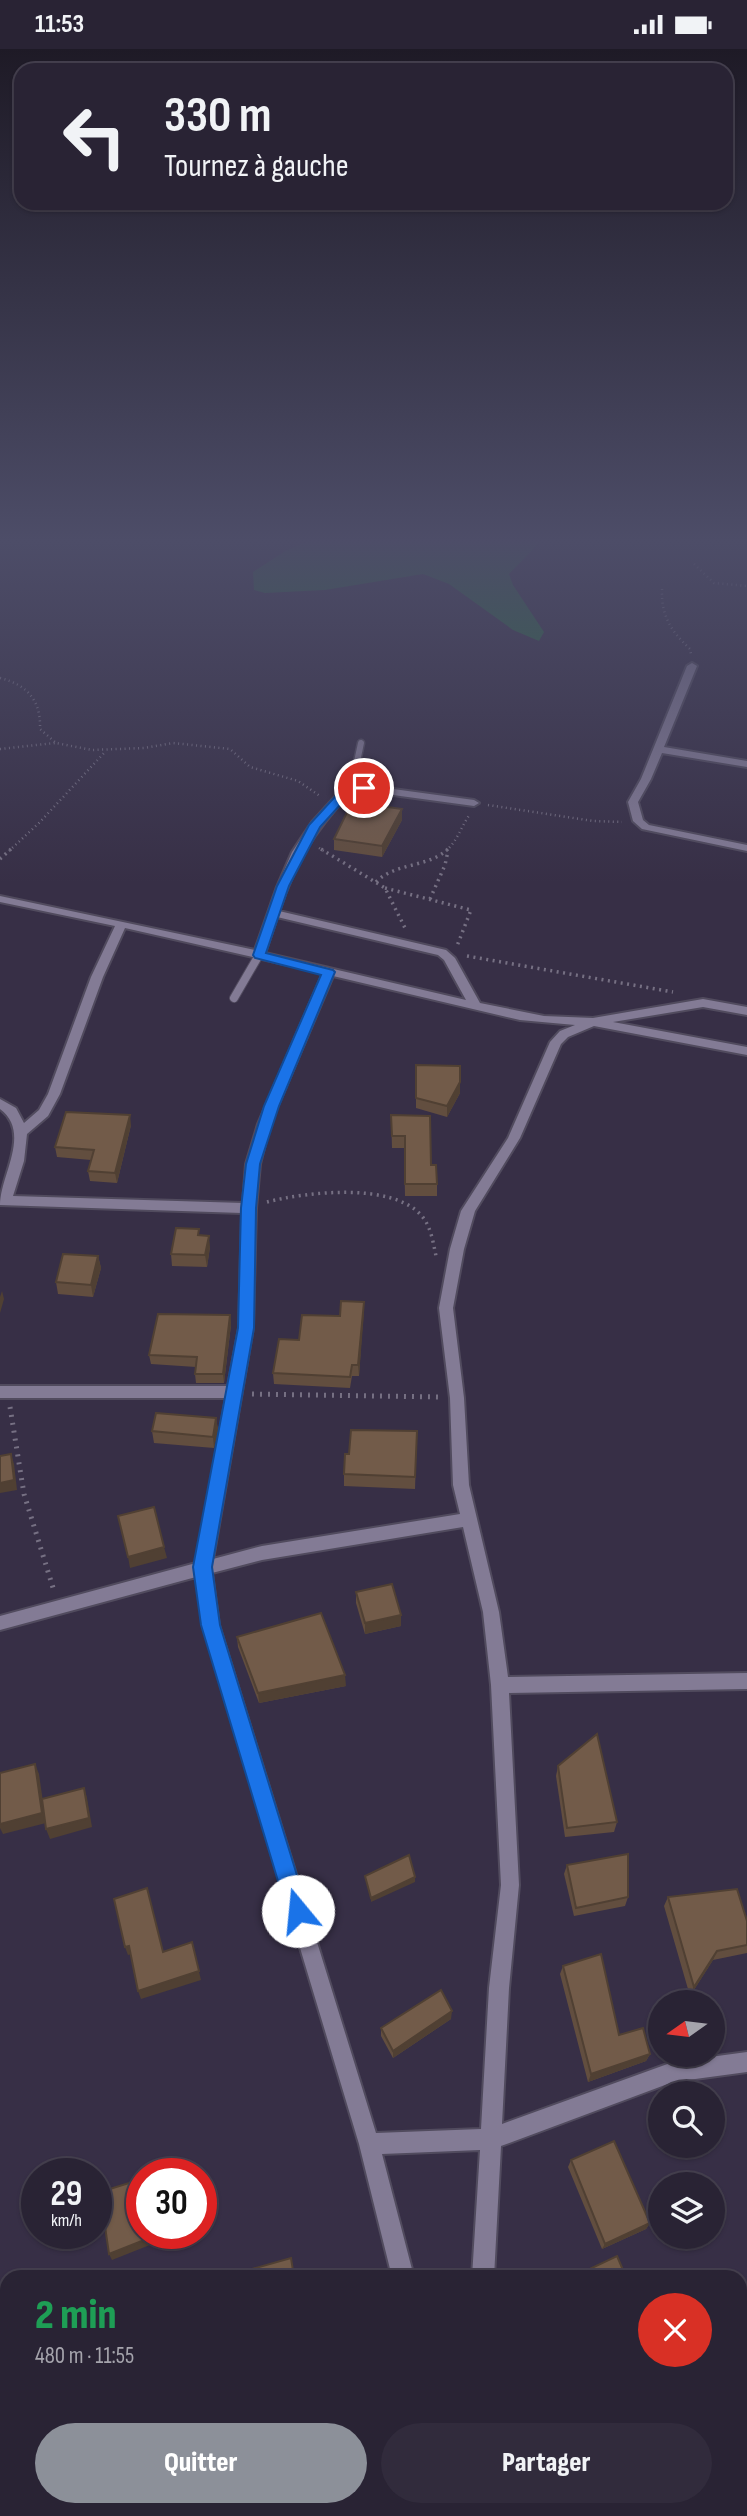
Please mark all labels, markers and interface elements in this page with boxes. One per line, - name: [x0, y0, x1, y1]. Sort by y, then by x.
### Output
- text: 11:53: [35, 9, 84, 40]
- text: 330 m: [164, 87, 271, 146]
- icon: left: [49, 91, 140, 182]
- text: Tournez à gauche: [164, 147, 349, 186]
- pin: [334, 758, 394, 818]
- icon: arrive: [345, 769, 383, 807]
- position arrow: [261, 1874, 335, 1948]
- north arrow: [648, 1990, 724, 2067]
- map controls: [648, 1990, 725, 2249]
- button: search: [648, 2081, 725, 2158]
- speed limit sign: 30: [126, 2158, 217, 2249]
- button: layers: [648, 2172, 725, 2249]
- text: 29: [51, 2173, 82, 2216]
- text: km/h: [51, 2210, 82, 2231]
- text: 2 min: [35, 2290, 116, 2341]
- button: close: [638, 2293, 712, 2367]
- text: 480 m · 11:55: [35, 2342, 134, 2370]
- button: Quitter: [35, 2423, 367, 2503]
- button: Partager: [381, 2423, 712, 2503]

